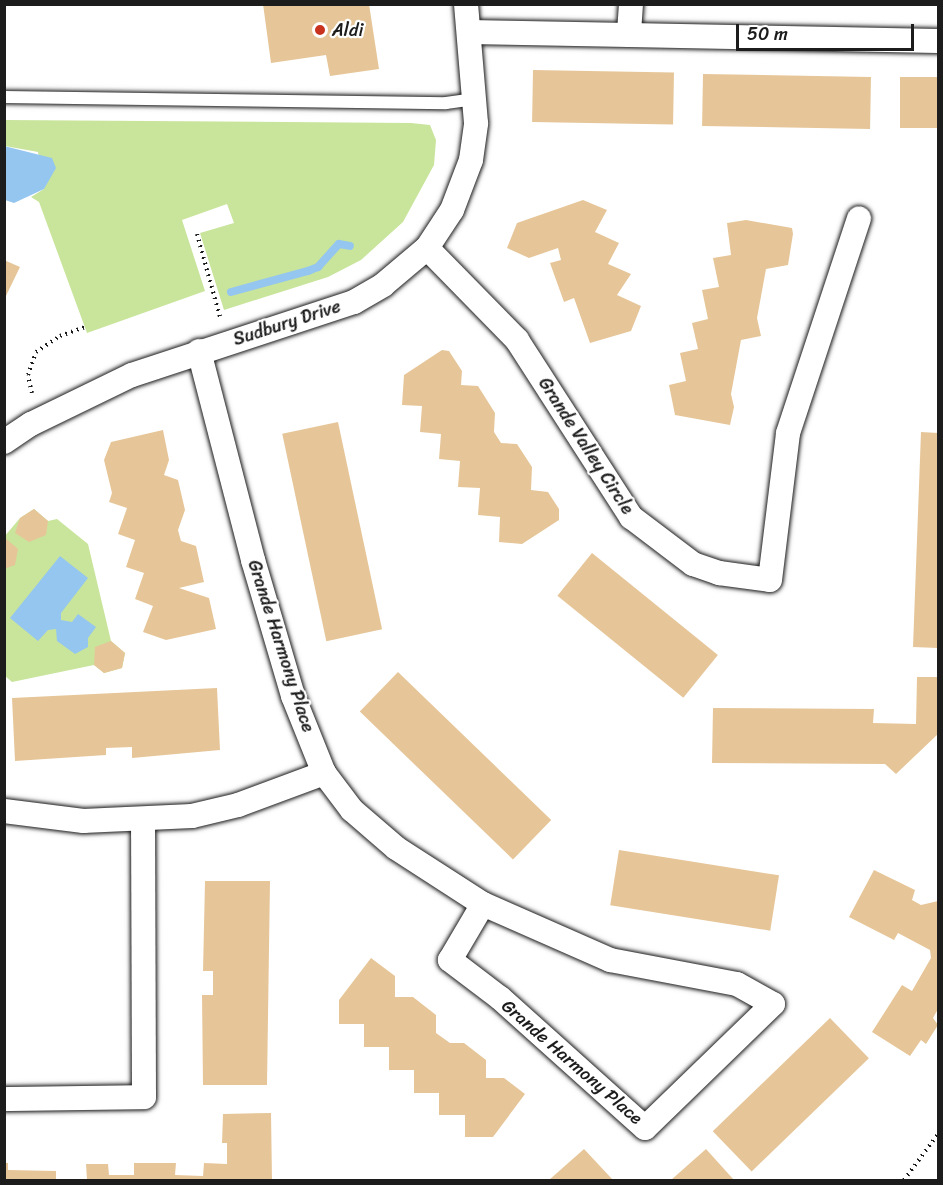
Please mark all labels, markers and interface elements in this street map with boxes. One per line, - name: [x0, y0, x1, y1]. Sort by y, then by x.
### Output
- scale bar: [739, 12, 918, 50]
- text: 50 m: [747, 18, 788, 50]
- place label: Aldi: [332, 19, 363, 41]
- marker: Aldi: [313, 23, 327, 37]
- street label: Sudbury Drive: [230, 295, 344, 351]
- street label: Grande Valley Circle: [533, 373, 639, 519]
- street label: Grande Harmony Place: [243, 557, 319, 735]
- street label: Grande Harmony Place: [497, 995, 647, 1129]

